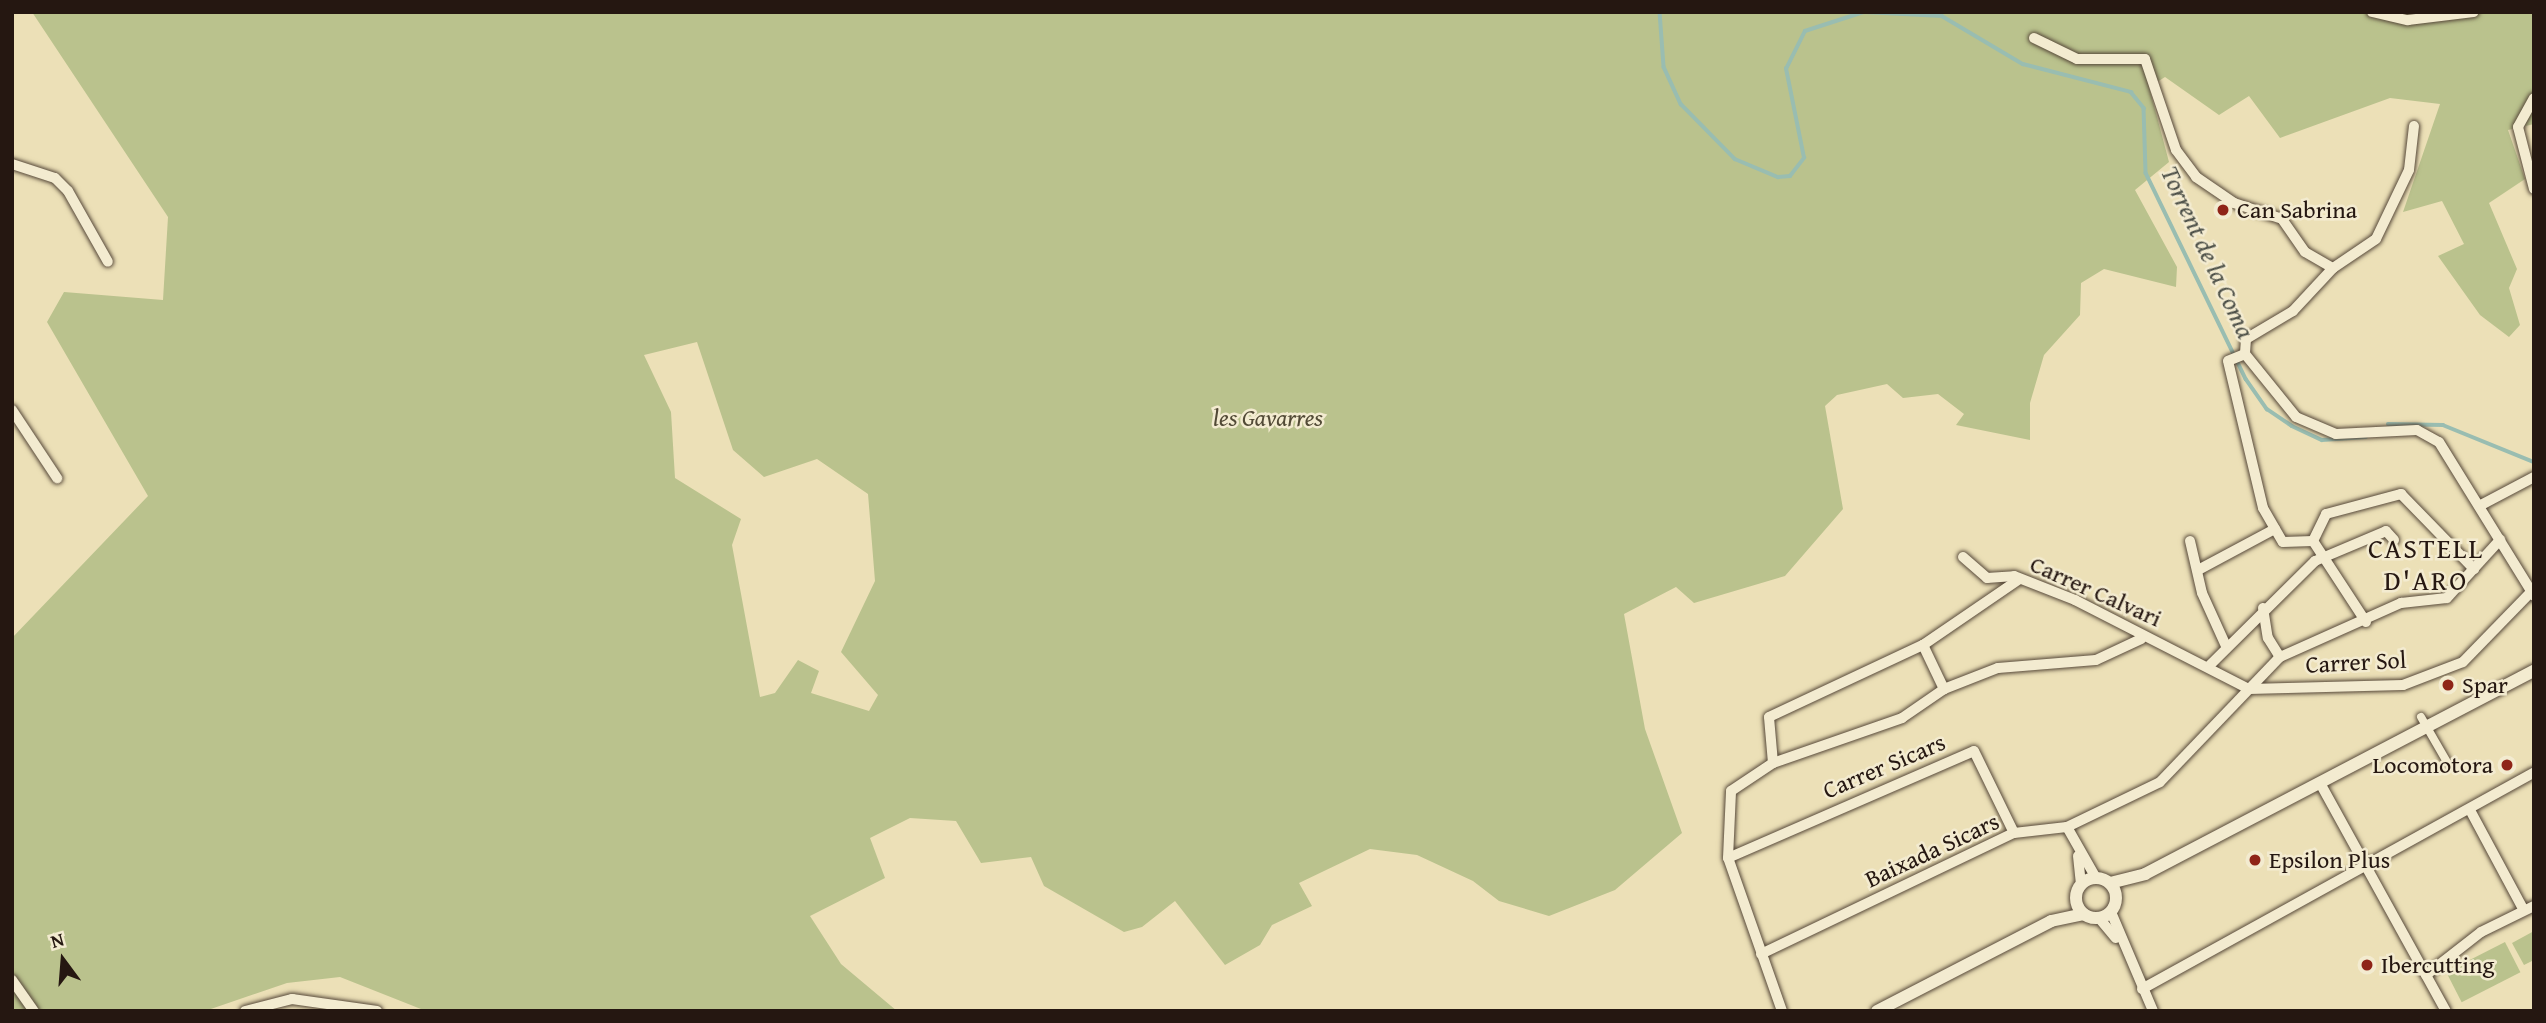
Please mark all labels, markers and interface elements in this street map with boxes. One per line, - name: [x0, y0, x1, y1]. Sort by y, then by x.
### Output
- water label: Torrent de la Coma: [2154, 161, 2262, 343]
- place label: Can Sabrina: [2237, 196, 2357, 224]
- marker: Can Sabrina: [2215, 202, 2231, 218]
- park label: les Gavarres: [1213, 404, 1323, 432]
- district label: CASTELL D'ARO: [2369, 531, 2483, 597]
- street label: Carrer Calvari: [2026, 549, 2166, 633]
- street label: Carrer Sol: [2305, 645, 2407, 679]
- place label: Spar: [2462, 671, 2508, 699]
- marker: Spar: [2440, 677, 2456, 693]
- street label: Carrer Sicars: [1818, 727, 1950, 805]
- place label: Locomotora: [2373, 751, 2493, 779]
- marker: Locomotora: [2499, 757, 2515, 773]
- street label: Baixada Sicars: [1860, 806, 2004, 894]
- place label: Epsilon Plus: [2269, 846, 2390, 874]
- marker: Epsilon Plus: [2247, 852, 2263, 868]
- north arrow: [28, 925, 98, 995]
- text: N: [47, 925, 67, 955]
- place label: Ibercutting: [2381, 951, 2494, 979]
- marker: Ibercutting: [2359, 957, 2375, 973]

